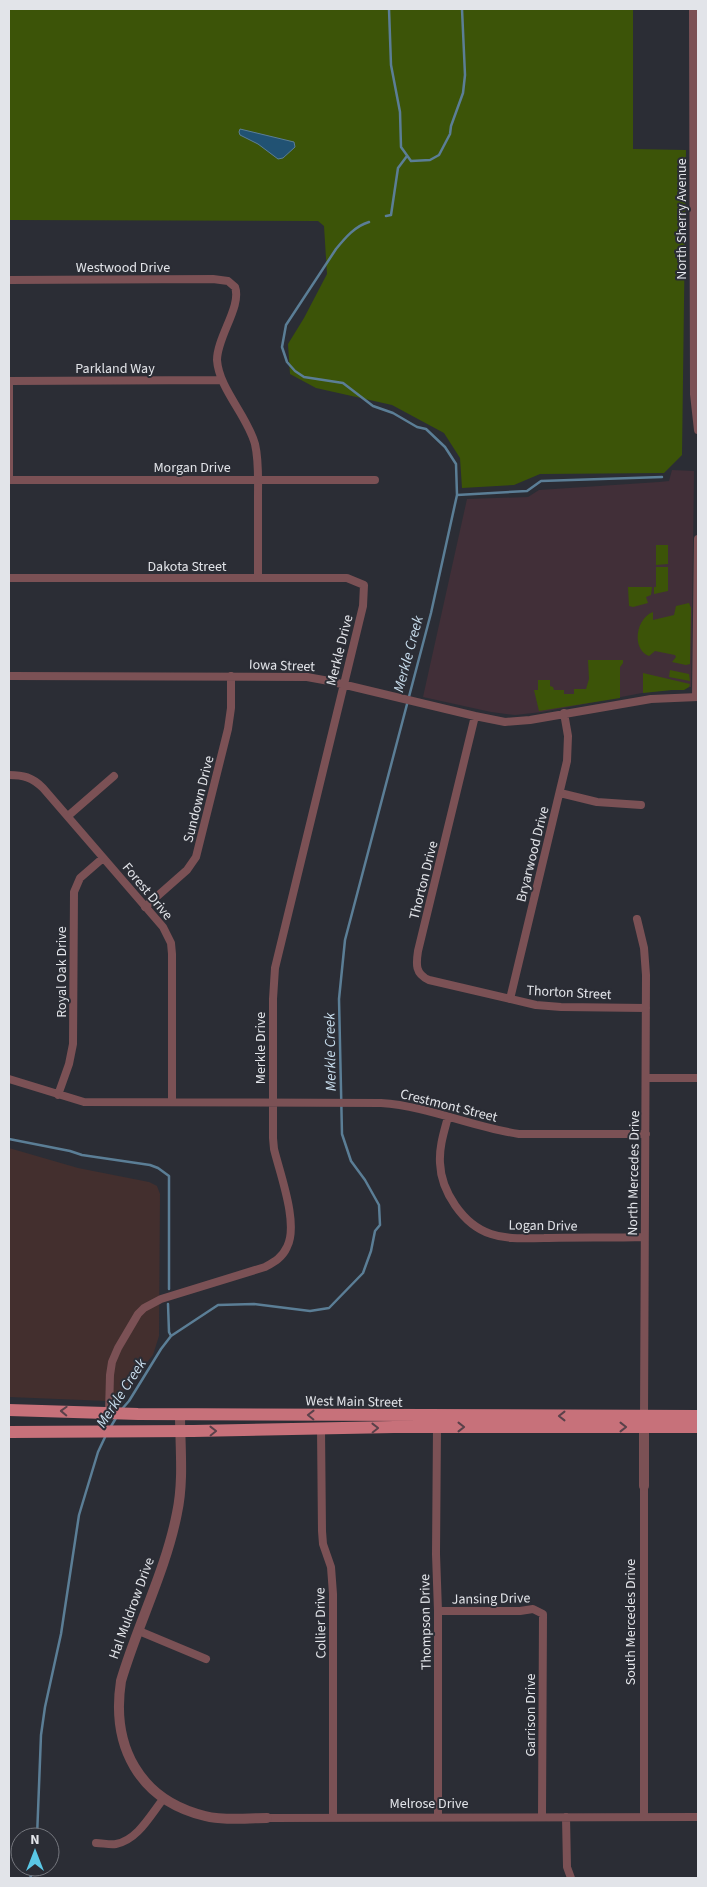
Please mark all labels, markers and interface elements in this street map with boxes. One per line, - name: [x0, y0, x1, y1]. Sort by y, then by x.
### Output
- street label: North Sherry Avenue: [672, 158, 692, 280]
- street label: Westwood Drive: [76, 258, 170, 278]
- street label: Parkland Way: [75, 359, 155, 379]
- street label: Morgan Drive: [153, 458, 231, 478]
- street label: Dakota Street: [147, 557, 227, 577]
- street label: Merkle Drive: [321, 613, 358, 688]
- water label: Merkle Creek: [388, 613, 429, 695]
- street label: Iowa Street: [249, 655, 316, 677]
- street label: Sundown Drive: [179, 754, 219, 845]
- street label: Bryarwood Drive: [511, 804, 555, 904]
- street label: Thorton Drive: [405, 839, 443, 922]
- street label: Forest Drive: [117, 859, 177, 925]
- street label: Royal Oak Drive: [52, 926, 72, 1018]
- street label: Thorton Street: [526, 981, 612, 1005]
- street label: Merkle Drive: [251, 1012, 271, 1084]
- water label: Merkle Creek: [319, 1012, 342, 1092]
- street label: Crestmont Street: [398, 1084, 500, 1128]
- street label: North Mercedes Drive: [623, 1110, 645, 1236]
- street label: Logan Drive: [508, 1215, 578, 1237]
- water label: Merkle Creek: [91, 1354, 152, 1432]
- street label: West Main Street: [305, 1391, 403, 1413]
- one-way arrow: [60, 1406, 68, 1416]
- one-way arrow: [307, 1410, 314, 1420]
- one-way arrow: [558, 1411, 566, 1421]
- one-way arrow: [371, 1422, 379, 1433]
- one-way arrow: [457, 1422, 465, 1432]
- one-way arrow: [620, 1422, 627, 1432]
- one-way arrow: [209, 1426, 217, 1436]
- street label: Hal Muldrow Drive: [104, 1555, 160, 1662]
- street label: South Mercedes Drive: [621, 1559, 641, 1685]
- street label: Thompson Drive: [415, 1574, 437, 1670]
- street label: Collier Drive: [310, 1587, 332, 1659]
- street label: Jansing Drive: [452, 1588, 531, 1610]
- street label: Garrison Drive: [521, 1673, 541, 1757]
- street label: Melrose Drive: [390, 1794, 469, 1814]
- north arrow: [10, 1827, 60, 1877]
- text: N: [30, 1830, 40, 1850]

